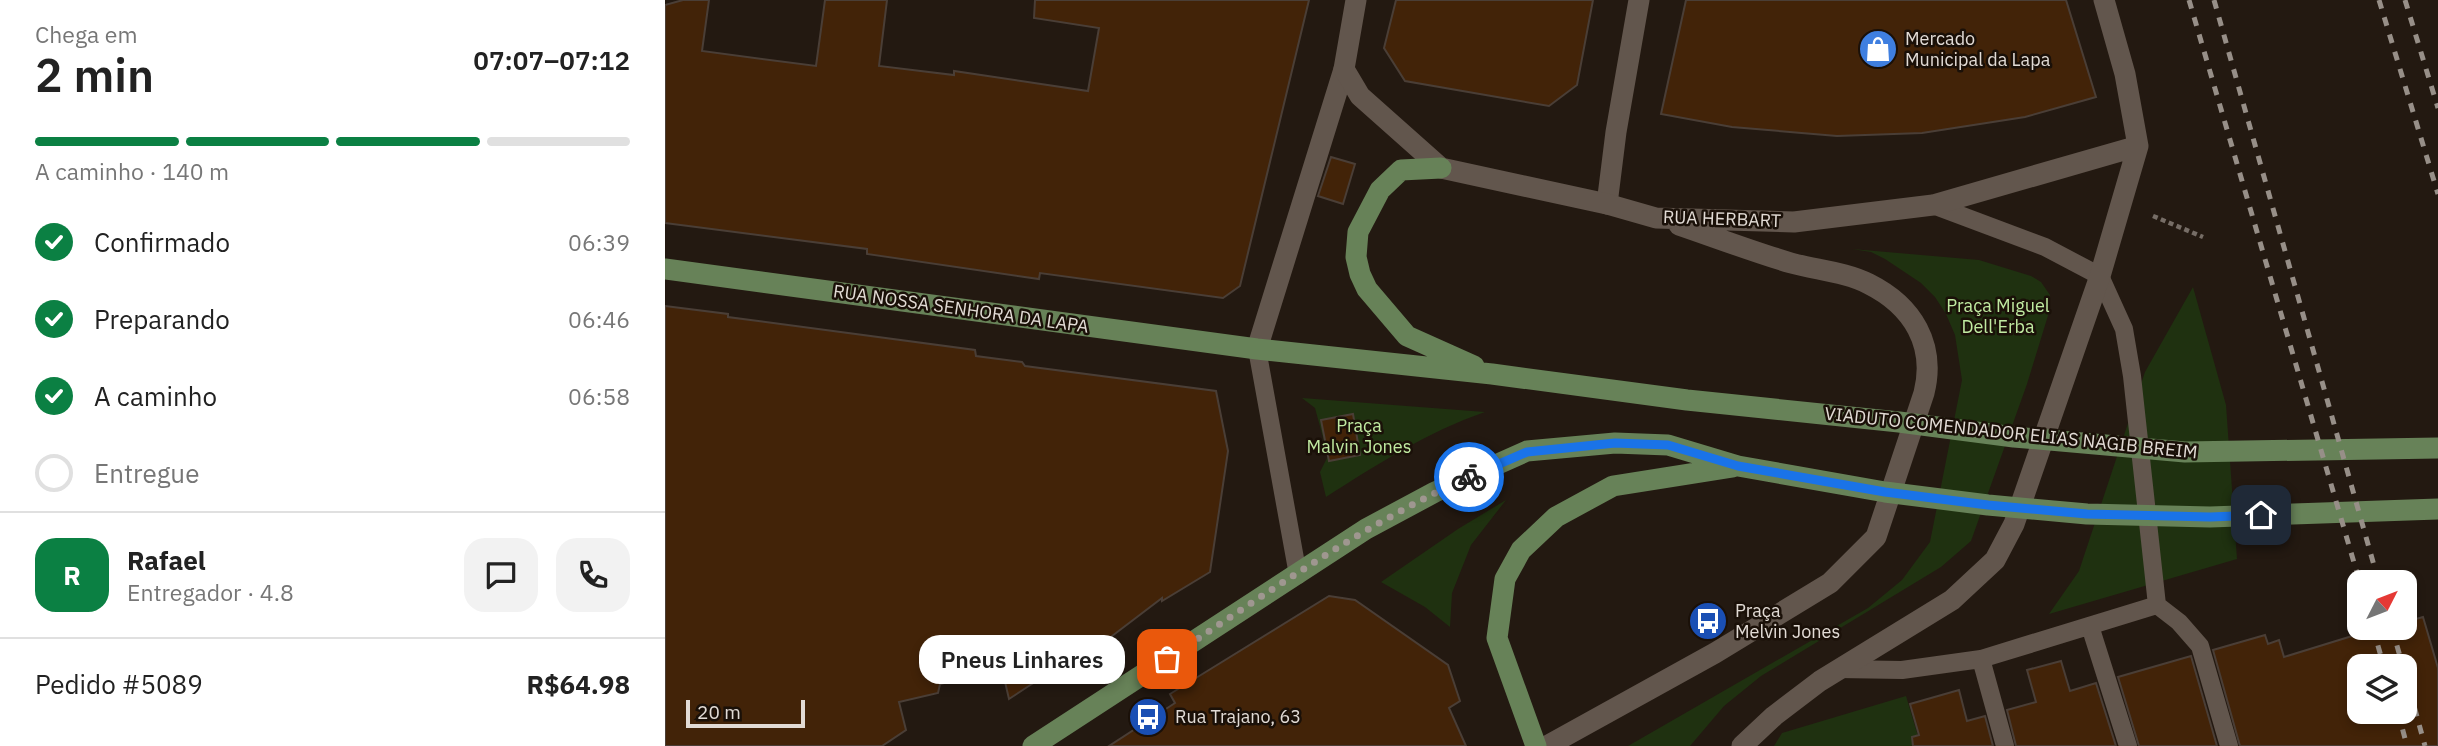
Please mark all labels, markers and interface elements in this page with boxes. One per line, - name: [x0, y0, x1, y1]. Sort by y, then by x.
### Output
- text: Chega em: [35, 19, 137, 49]
- place label: Mercado Municipal da Lapa: [1905, 27, 2051, 71]
- shop icon: Mercado Municipal da Lapa: [1857, 28, 1899, 70]
- text: 07:07–07:12: [473, 43, 630, 77]
- text: 2 min: [35, 45, 154, 105]
- text: A caminho · 140 m: [35, 156, 229, 186]
- street label: RUA HERBART: [1663, 205, 1782, 232]
- icon: check: [35, 223, 73, 261]
- text: Confirmado: [94, 225, 230, 259]
- text: 06:39: [568, 227, 630, 257]
- street label: RUA NOSSA SENHORA DA LAPA: [832, 279, 1091, 338]
- park label: Praça Miguel Dell'Erba: [1946, 294, 2050, 338]
- icon: check: [35, 300, 73, 338]
- text: Preparando: [94, 302, 230, 336]
- text: 06:46: [568, 304, 630, 334]
- icon: check: [35, 377, 73, 415]
- text: A caminho: [94, 379, 217, 413]
- text: 06:58: [568, 381, 630, 411]
- street label: VIADUTO COMENDADOR ELIAS NAGIB BREIM: [1824, 401, 2199, 464]
- park label: Praça Malvin Jones: [1307, 414, 1411, 458]
- courier: [1434, 442, 1504, 512]
- text: Entregue: [94, 456, 199, 490]
- icon: bike: [1450, 458, 1488, 496]
- pin: [2231, 485, 2291, 545]
- icon: home: [2242, 496, 2280, 534]
- button: chat: [464, 538, 538, 612]
- button: phone: [556, 538, 630, 612]
- text: Rafael: [127, 543, 206, 577]
- text: R: [63, 558, 81, 592]
- north arrow: [2347, 570, 2417, 640]
- map controls: [2347, 570, 2417, 724]
- text: Entregador · 4.8: [127, 577, 294, 607]
- place label: Praça Melvin Jones: [1735, 599, 1840, 643]
- bus stop icon: Praça Melvin Jones: [1687, 600, 1729, 642]
- pin: [1137, 629, 1197, 689]
- callout: Pneus Linhares: [918, 634, 1125, 684]
- icon: bag: [1148, 640, 1186, 678]
- text: Pneus Linhares: [941, 644, 1103, 674]
- button: layers: [2347, 654, 2417, 724]
- text: Pedido #5089: [35, 667, 203, 701]
- text: R$64.98: [526, 667, 630, 701]
- bus stop icon: Rua Trajano, 63: [1127, 696, 1169, 738]
- scale bar: [686, 697, 805, 729]
- text: 20 m: [697, 700, 741, 724]
- place label: Rua Trajano, 63: [1175, 705, 1301, 728]

